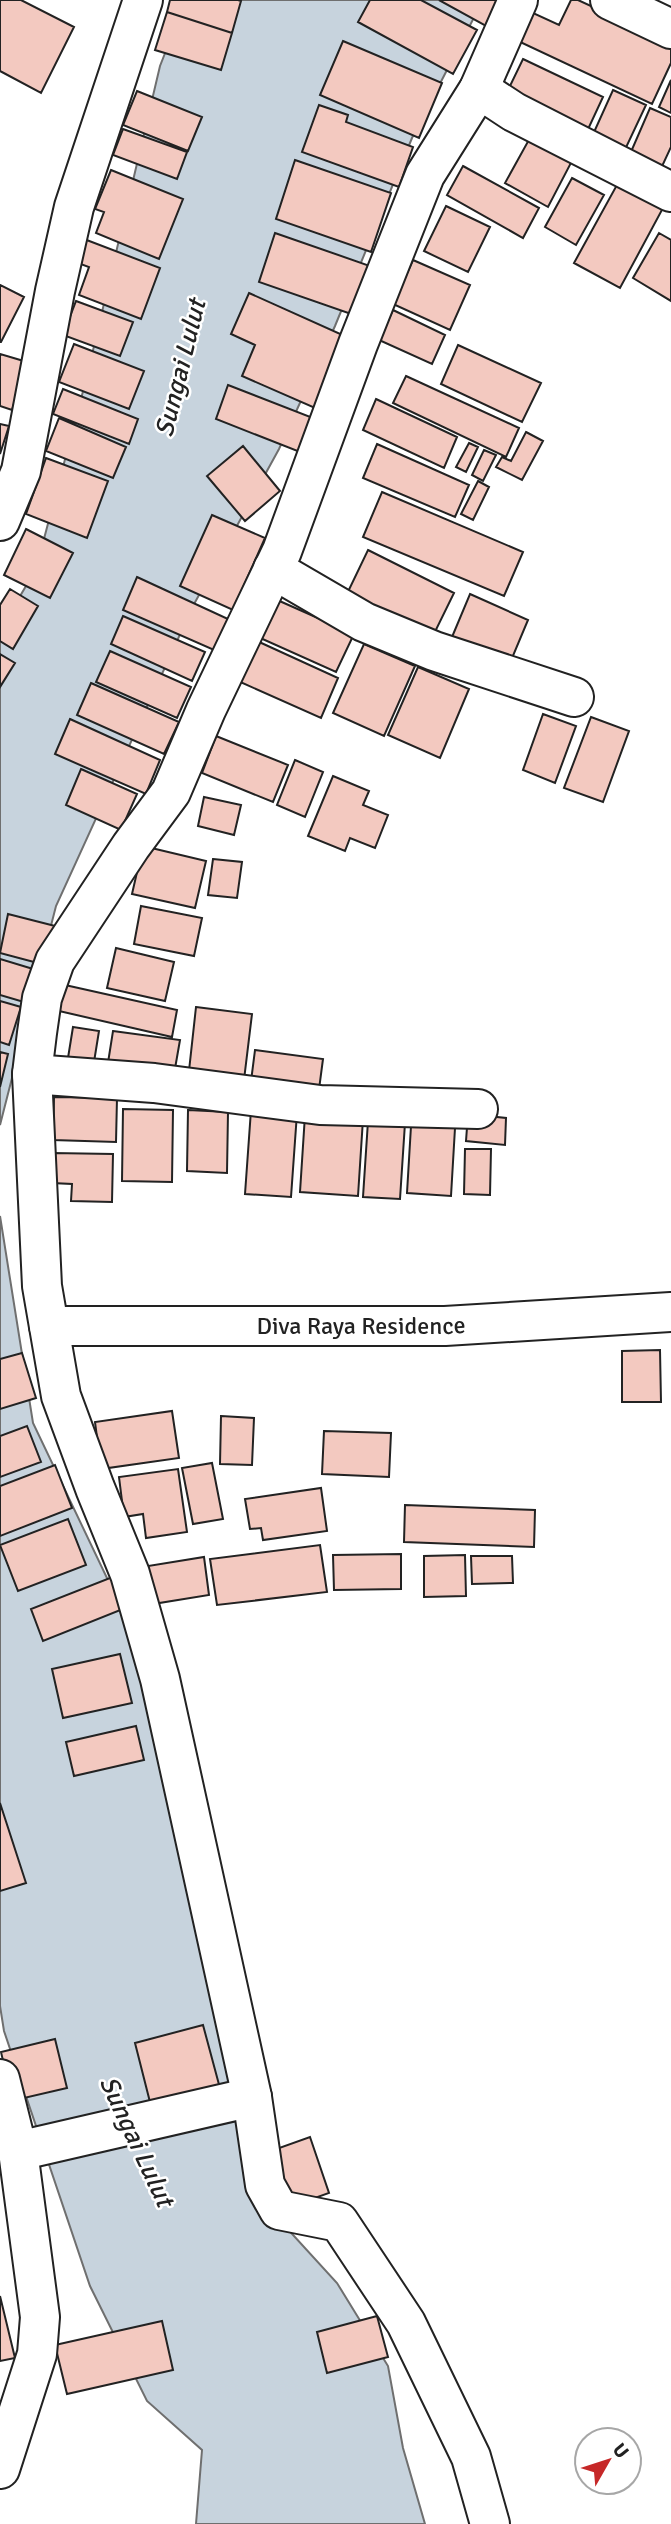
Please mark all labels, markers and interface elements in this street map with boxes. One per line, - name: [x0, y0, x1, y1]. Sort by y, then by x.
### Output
- water label: Sungai Lulut: [148, 293, 214, 440]
- street label: Diva Raya Residence: [257, 1310, 466, 1341]
- water label: Sungai Lulut: [92, 2071, 181, 2214]
- north arrow: [573, 2426, 643, 2496]
- text: U: [607, 2438, 634, 2463]

